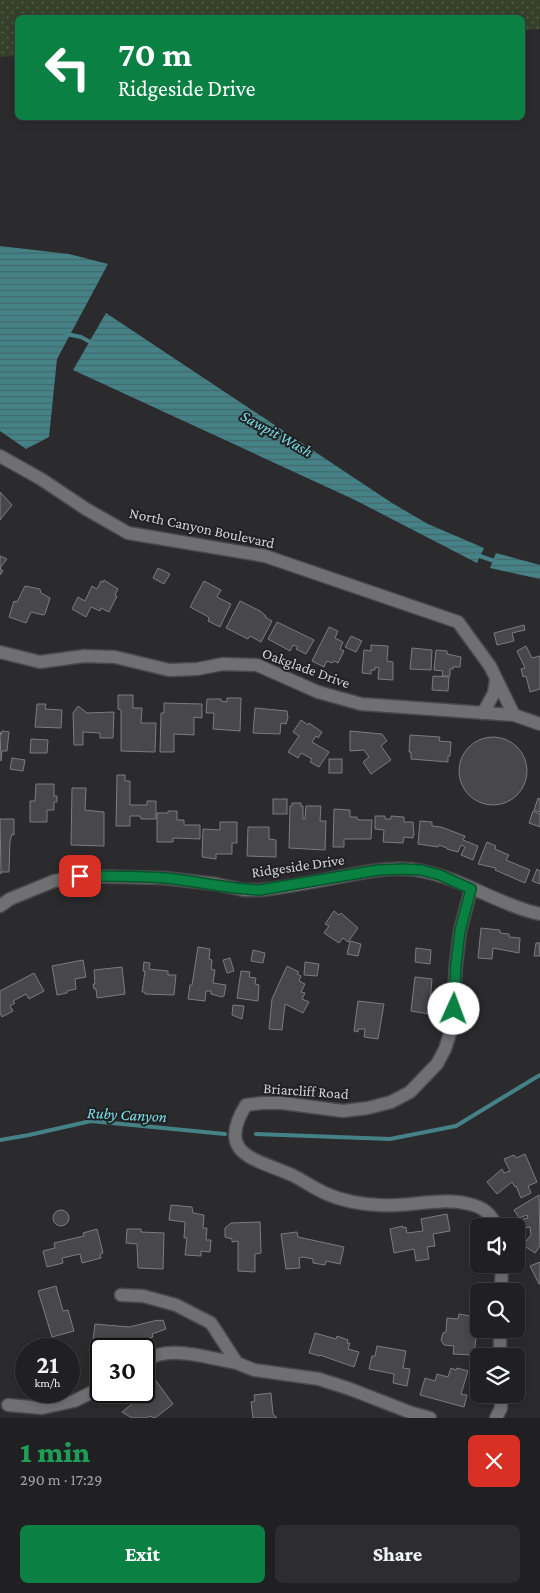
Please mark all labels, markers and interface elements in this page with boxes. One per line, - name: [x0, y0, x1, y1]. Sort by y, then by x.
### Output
- icon: left: [35, 35, 100, 100]
- text: 70 m: [118, 35, 192, 74]
- text: Ridgeside Drive: [118, 76, 255, 101]
- water label: Sawpit Wash: [238, 407, 316, 461]
- street label: North Canyon Boulevard: [128, 505, 276, 552]
- street label: Oakglade Drive: [260, 645, 352, 692]
- street label: Ridgeside Drive: [251, 852, 346, 881]
- pin: [59, 855, 101, 897]
- icon: arrive: [66, 862, 94, 890]
- position arrow: [427, 982, 479, 1034]
- street label: Briarcliff Road: [263, 1080, 349, 1102]
- water label: Ruby Canyon: [87, 1104, 167, 1126]
- map controls: [470, 1218, 525, 1403]
- button: sound: [470, 1218, 525, 1273]
- button: search: [470, 1283, 525, 1338]
- speed limit sign: 30: [90, 1338, 155, 1403]
- button: layers: [470, 1348, 525, 1403]
- text: 21: [36, 1351, 59, 1378]
- text: km/h: [35, 1376, 60, 1390]
- text: 1 min: [20, 1435, 90, 1468]
- button: close: [468, 1435, 520, 1487]
- text: 290 m · 17:29: [20, 1471, 102, 1488]
- button: Exit: [20, 1525, 265, 1583]
- button: Share: [275, 1525, 520, 1583]

